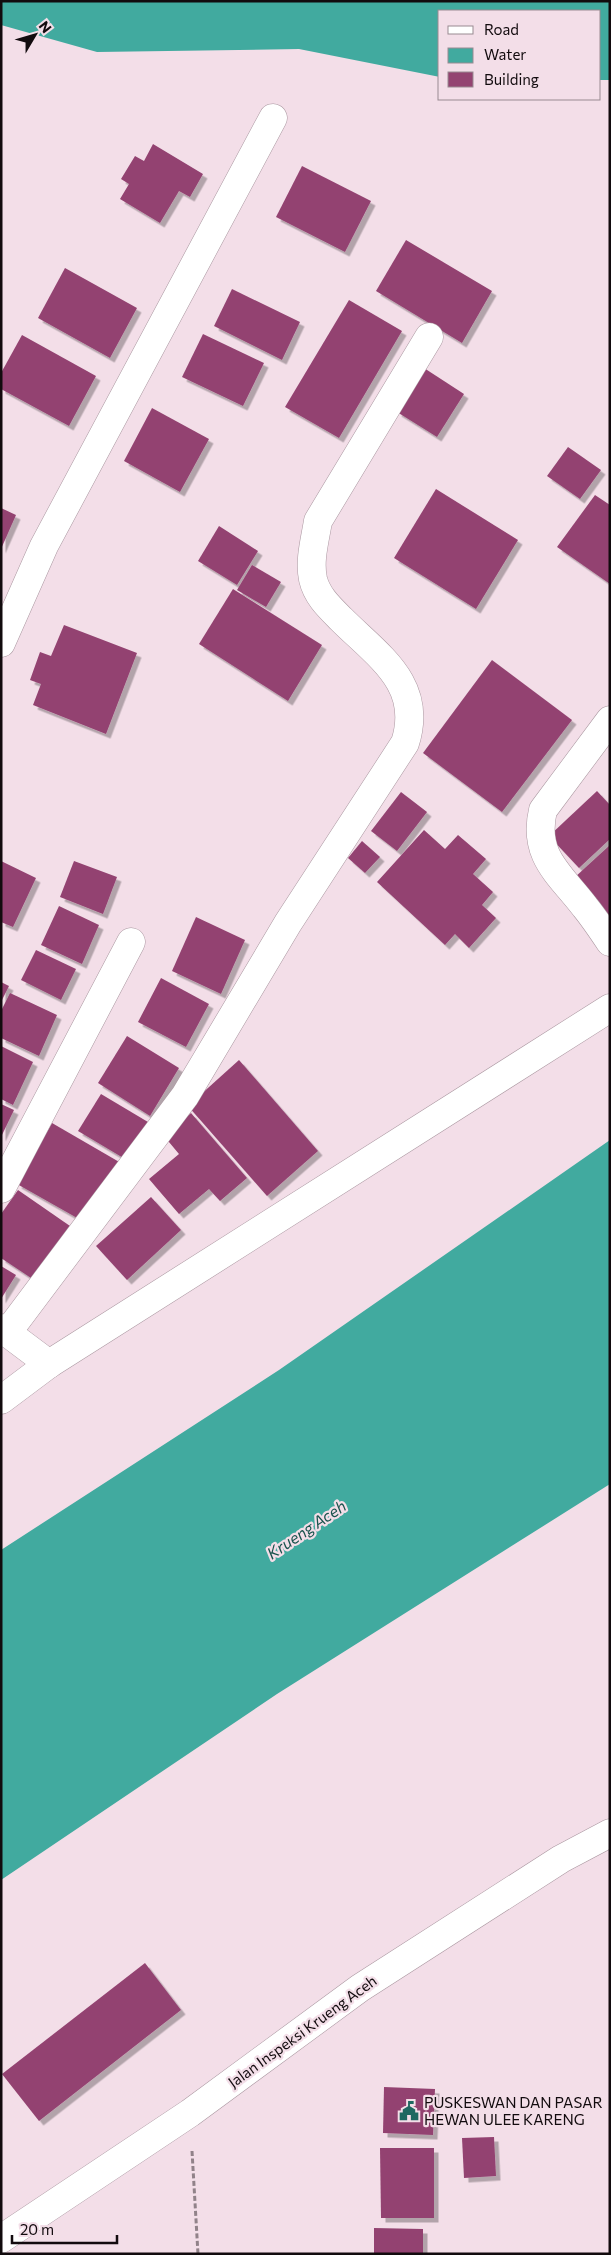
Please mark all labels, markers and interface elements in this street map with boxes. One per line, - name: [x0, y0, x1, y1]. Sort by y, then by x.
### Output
- north arrow: [10, 10, 60, 60]
- legend: [438, 10, 601, 100]
- text: N: [36, 17, 56, 36]
- text: Road: [484, 20, 519, 38]
- text: Water: [484, 45, 526, 63]
- text: Building: [484, 70, 539, 88]
- water label: Krueng Aceh: [263, 1496, 349, 1562]
- street label: Jalan Inspeksi Krueng Aceh: [224, 1971, 380, 2091]
- place label: PUSKESWAN DAN PASAR HEWAN ULEE KARENG: [424, 2093, 603, 2128]
- public building icon: PUSKESWAN DAN PASAR HEWAN ULEE KARENG: [398, 2100, 420, 2122]
- scale bar: [12, 2212, 118, 2244]
- text: 20 m: [20, 2220, 54, 2238]

